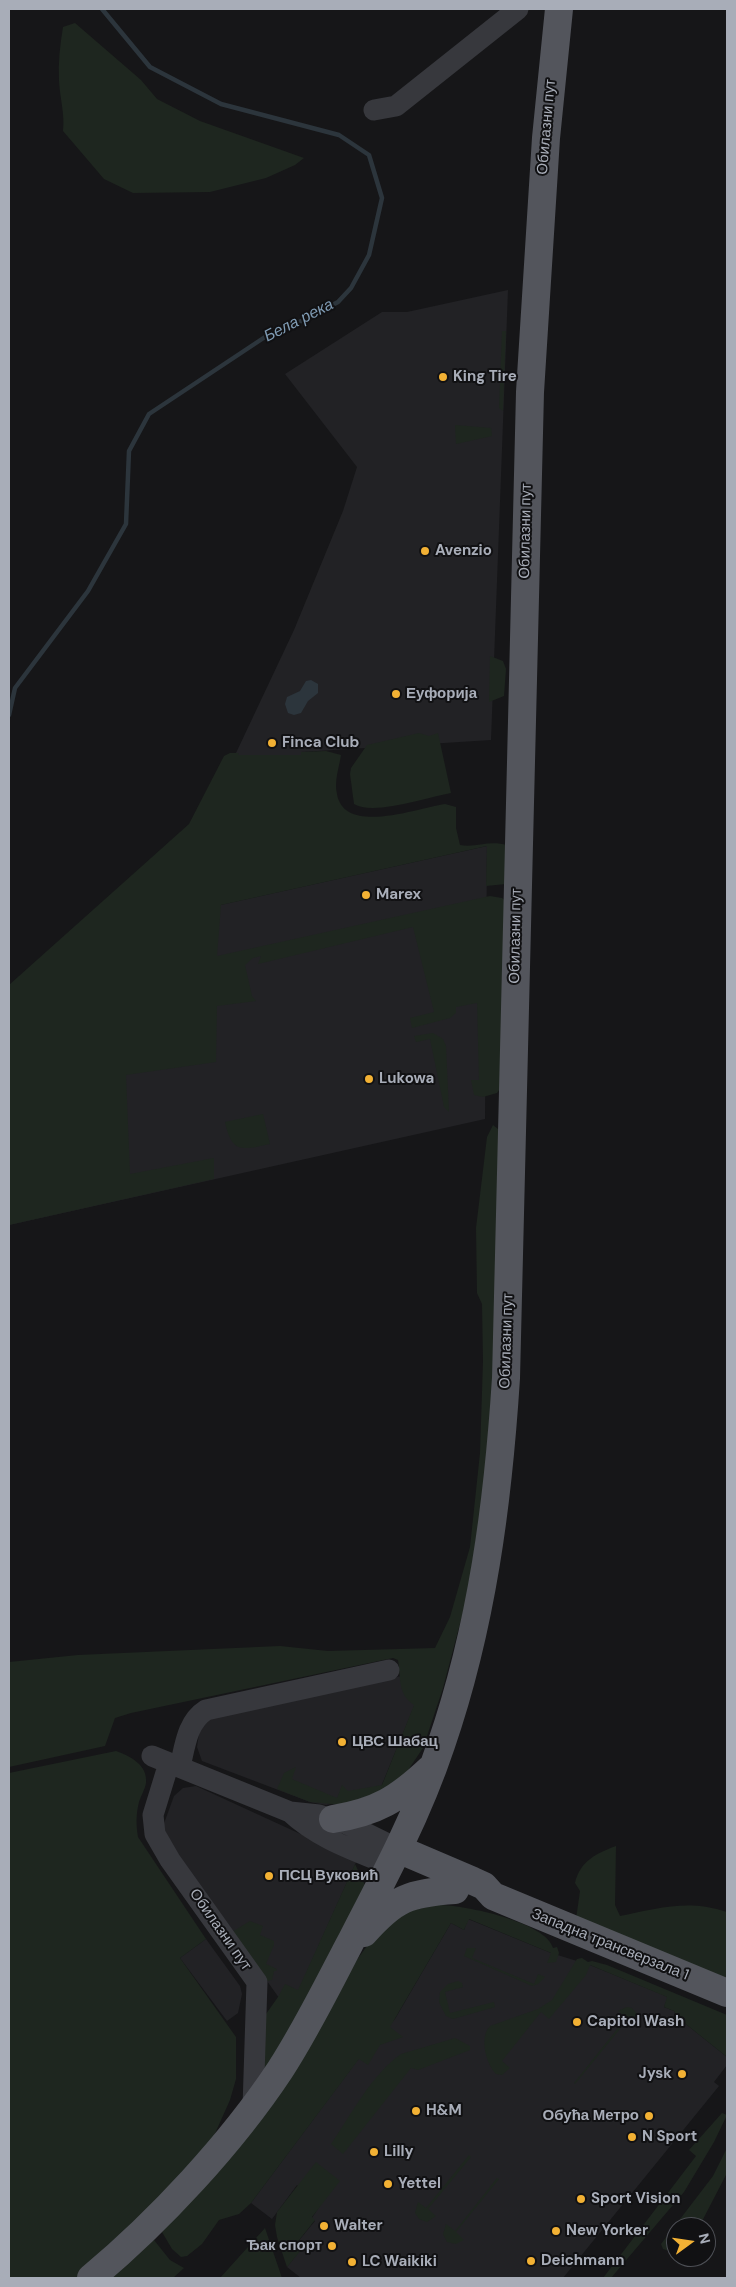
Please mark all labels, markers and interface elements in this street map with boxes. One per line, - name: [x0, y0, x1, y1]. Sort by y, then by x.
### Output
- street label: Обилазни пут: [534, 79, 560, 175]
- water label: Бела река: [261, 295, 337, 347]
- place label: King Tire: [453, 368, 517, 386]
- marker: King Tire: [437, 371, 449, 383]
- street label: Обилазни пут: [516, 483, 536, 579]
- place label: Avenzio: [435, 542, 492, 560]
- marker: Avenzio: [419, 545, 431, 557]
- place label: Еуфорија: [406, 685, 477, 703]
- marker: Еуфорија: [390, 688, 402, 700]
- place label: Finca Club: [282, 734, 359, 752]
- marker: Finca Club: [266, 737, 278, 749]
- place label: Marex: [376, 886, 421, 904]
- street label: Обилазни пут: [506, 888, 526, 984]
- marker: Marex: [360, 889, 372, 901]
- place label: Lukowa: [379, 1070, 434, 1088]
- marker: Lukowa: [363, 1073, 375, 1085]
- street label: Обилазни пут: [496, 1293, 518, 1389]
- place label: ЦВС Шабац: [352, 1733, 438, 1751]
- marker: ЦВС Шабац: [336, 1736, 348, 1748]
- place label: ПСЦ Вуковић: [279, 1867, 378, 1885]
- marker: ПСЦ Вуковић: [263, 1870, 275, 1882]
- street label: Обилазни пут: [185, 1886, 255, 1974]
- street label: Западна трансверзала 1: [529, 1905, 691, 1985]
- place label: Capitol Wash: [587, 2013, 684, 2031]
- marker: Capitol Wash: [571, 2016, 583, 2028]
- place label: Jysk: [639, 2065, 672, 2083]
- marker: Jysk: [676, 2068, 688, 2080]
- place label: H&M: [426, 2102, 462, 2120]
- marker: H&M: [410, 2105, 422, 2117]
- place label: Обућа Метро: [543, 2107, 639, 2125]
- marker: Обућа Метро: [643, 2110, 655, 2122]
- place label: N Sport: [642, 2128, 697, 2146]
- marker: N Sport: [626, 2131, 638, 2143]
- place label: Lilly: [384, 2143, 414, 2161]
- marker: Lilly: [368, 2146, 380, 2158]
- place label: Yettel: [398, 2175, 441, 2193]
- marker: Yettel: [382, 2178, 394, 2190]
- place label: Sport Vision: [591, 2190, 680, 2208]
- marker: Sport Vision: [575, 2193, 587, 2205]
- place label: Walter: [334, 2217, 383, 2235]
- north arrow: [666, 2217, 716, 2267]
- marker: Walter: [318, 2220, 330, 2232]
- place label: New Yorker: [566, 2222, 648, 2240]
- marker: New Yorker: [550, 2225, 562, 2237]
- text: N: [695, 2231, 715, 2246]
- place label: Ђак спорт: [246, 2237, 322, 2255]
- marker: Ђак спорт: [326, 2240, 338, 2252]
- place label: Deichmann: [541, 2252, 625, 2270]
- place label: LC Waikiki: [362, 2253, 437, 2271]
- marker: Deichmann: [525, 2255, 537, 2267]
- marker: LC Waikiki: [346, 2256, 358, 2268]

